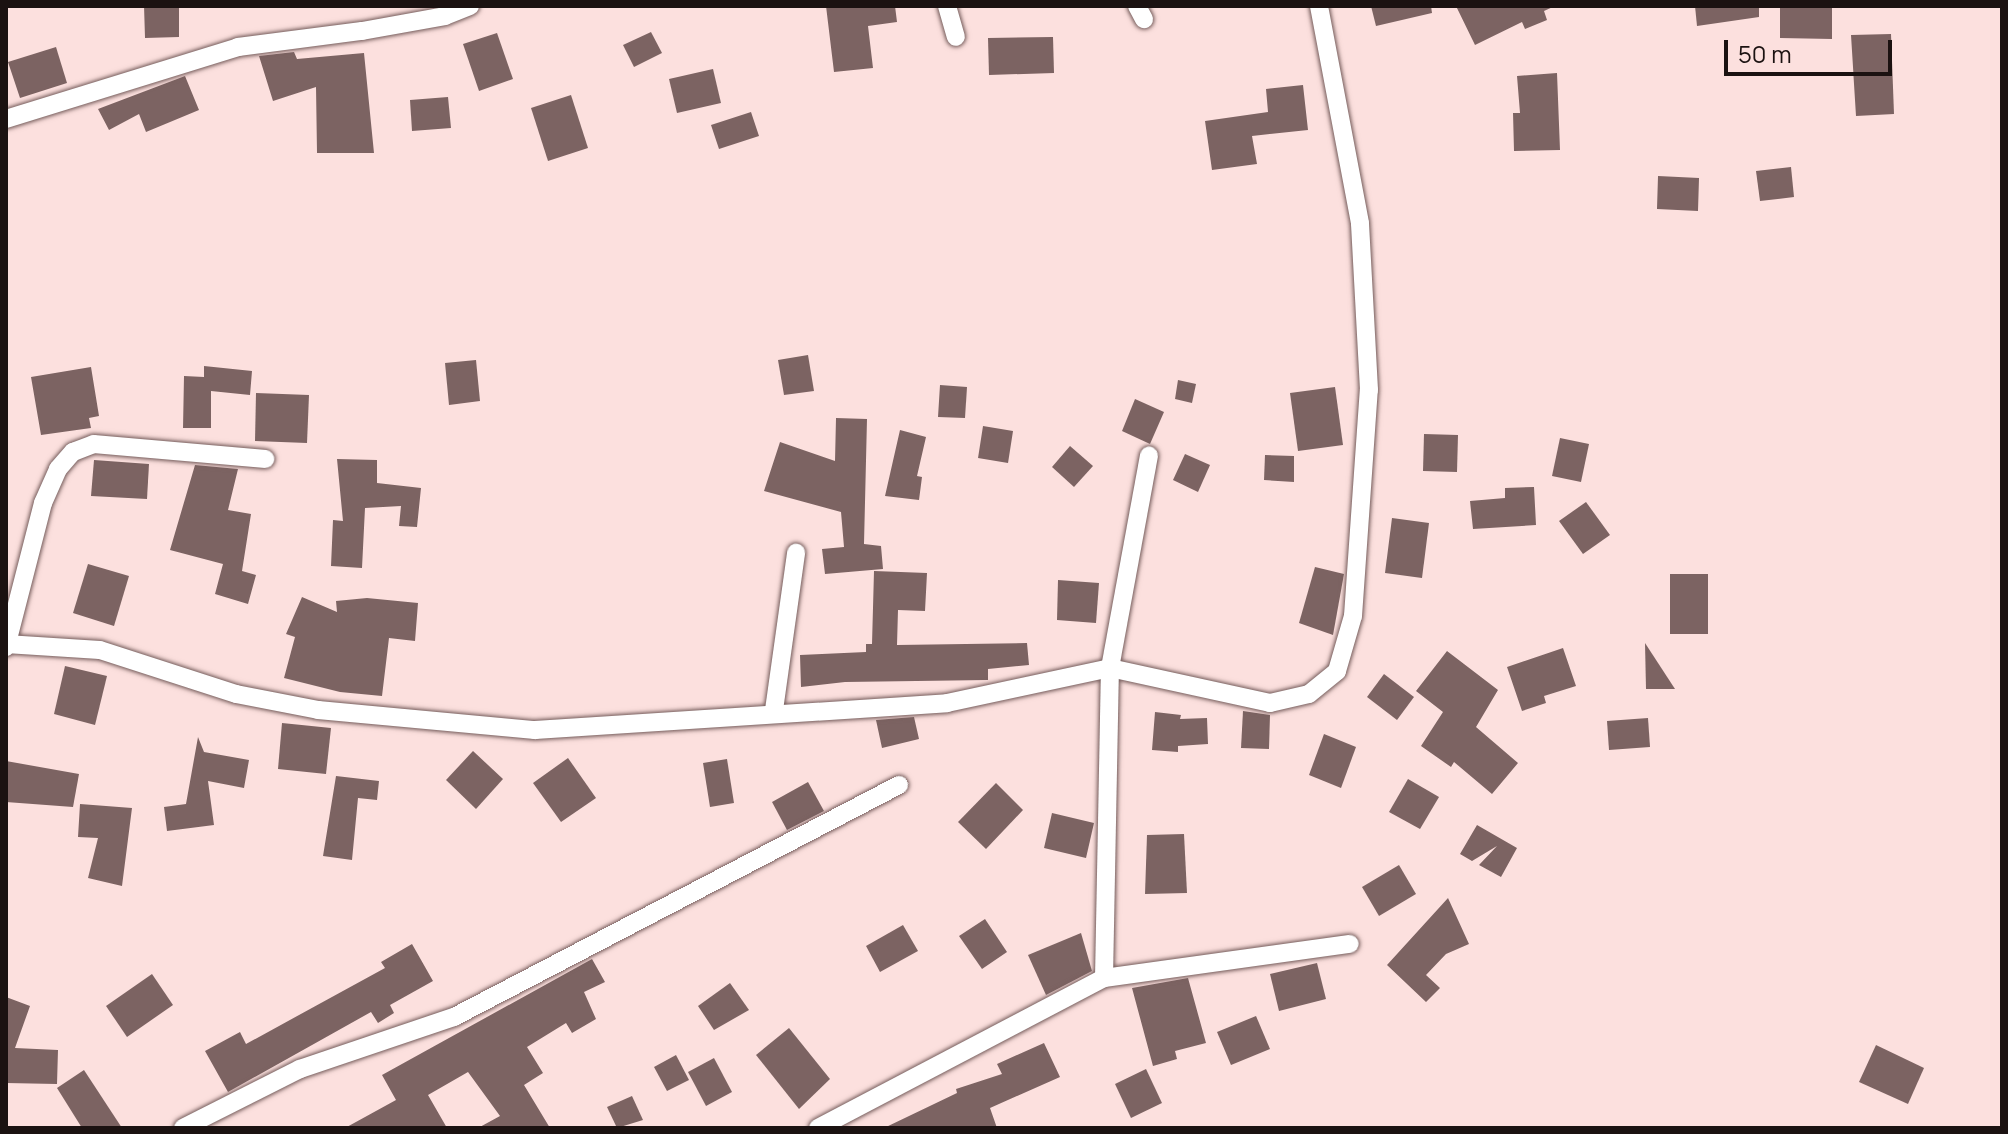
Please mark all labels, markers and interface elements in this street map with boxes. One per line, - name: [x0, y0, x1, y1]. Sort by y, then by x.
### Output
- scale bar: [1728, 24, 1896, 74]
- text: 50 m: [1738, 37, 1792, 70]

